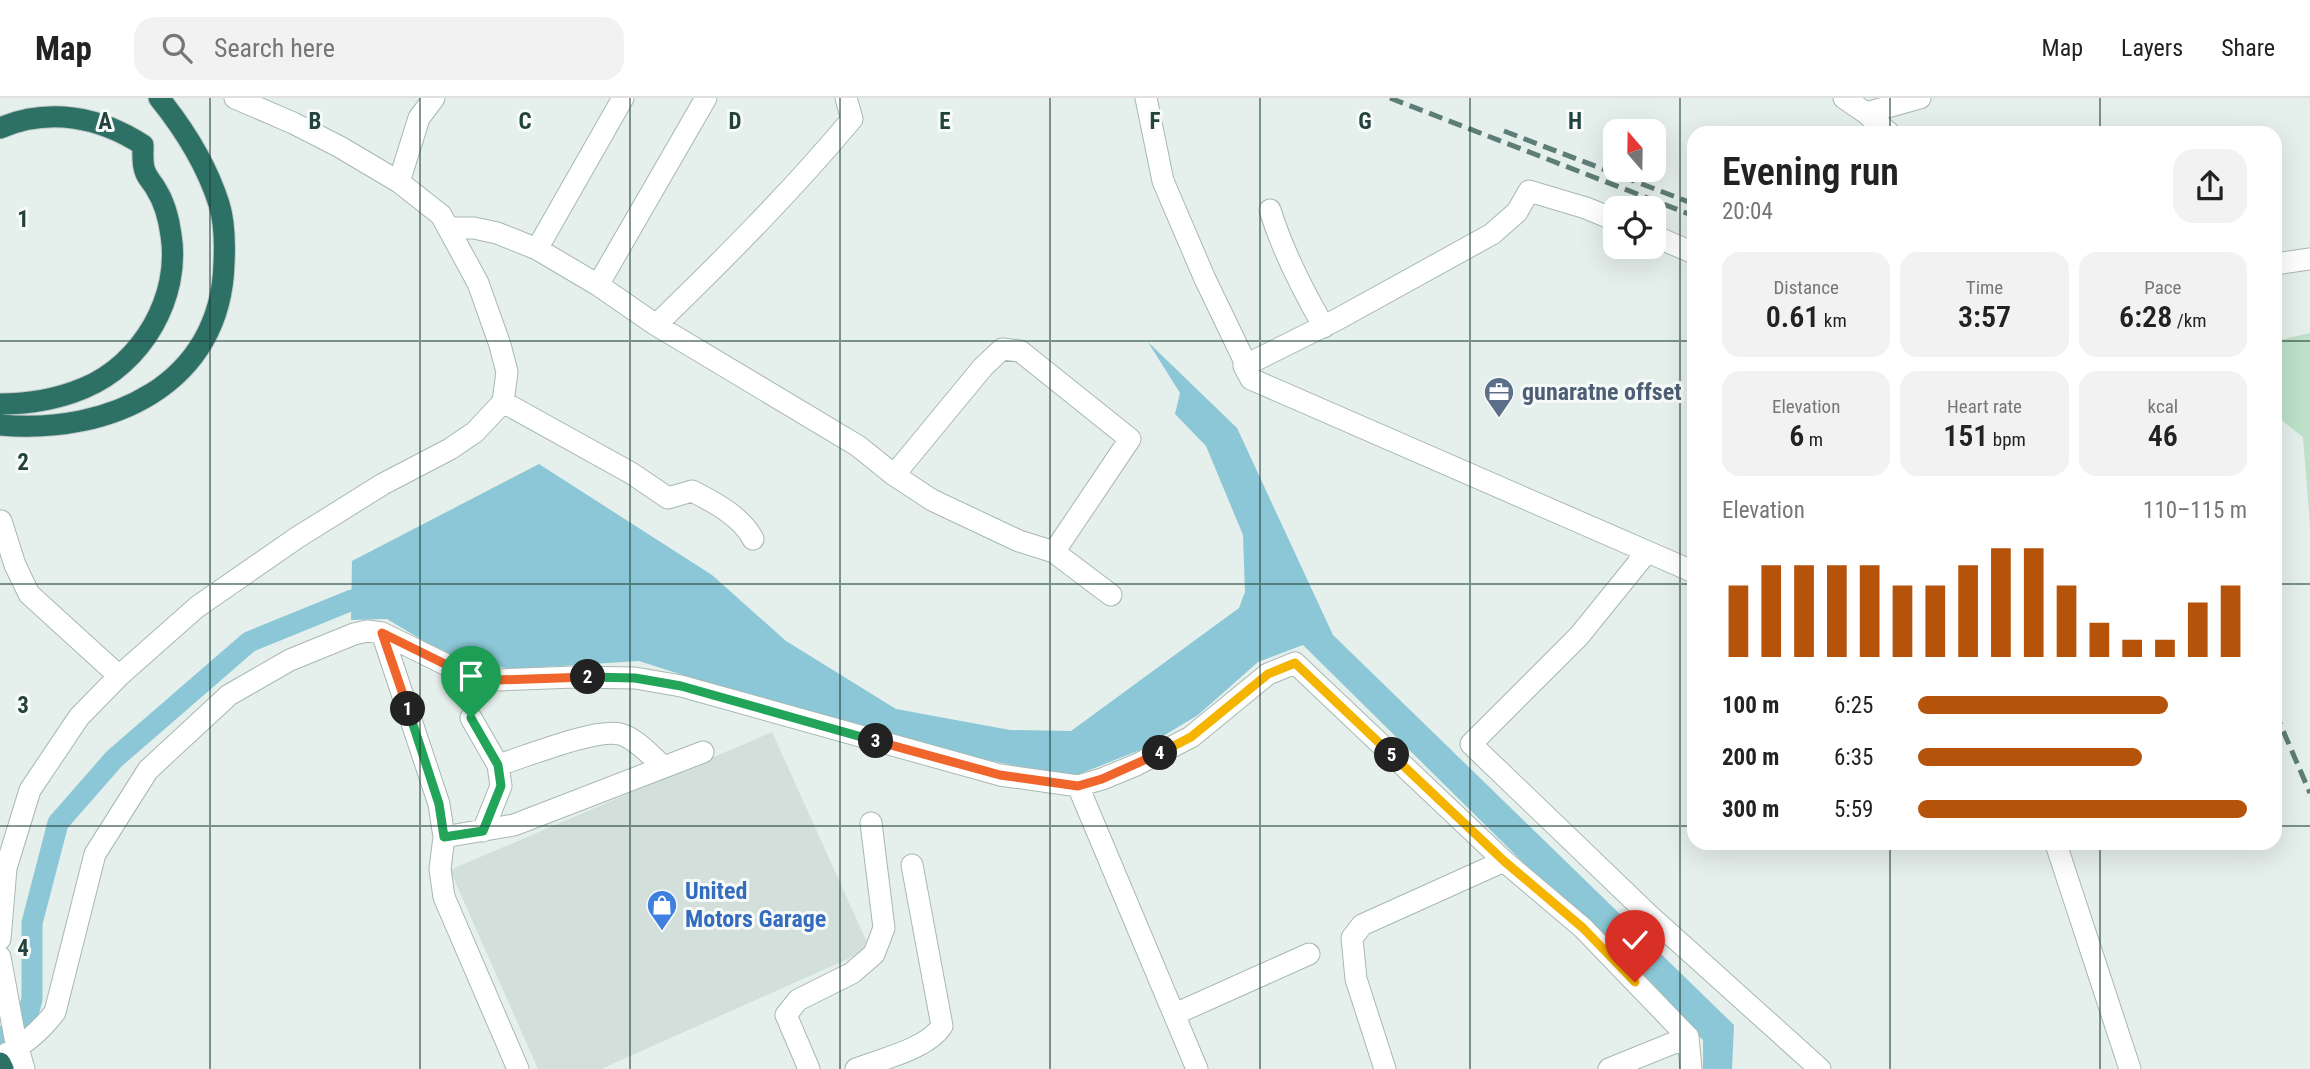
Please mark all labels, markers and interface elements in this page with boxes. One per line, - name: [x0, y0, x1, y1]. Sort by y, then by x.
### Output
- search box: [134, 17, 624, 80]
- text: Map: [35, 29, 92, 68]
- icon: search: [158, 29, 196, 67]
- text: Search here: [214, 33, 335, 63]
- text: Map: [2042, 34, 2083, 62]
- text: Layers: [2121, 34, 2183, 62]
- text: Share: [2221, 34, 2275, 62]
- text: A: [98, 108, 112, 135]
- text: B: [309, 108, 321, 135]
- text: C: [518, 108, 532, 135]
- text: D: [729, 108, 742, 135]
- text: E: [939, 108, 951, 135]
- text: F: [1150, 108, 1161, 135]
- text: G: [1358, 108, 1372, 135]
- text: H: [1568, 108, 1582, 135]
- north arrow: [1603, 119, 1666, 182]
- map controls: [1603, 119, 1666, 259]
- button: share: [2173, 149, 2247, 223]
- text: Evening run: [1722, 150, 1899, 194]
- button: locate: [1603, 196, 1666, 259]
- text: 20:04: [1722, 198, 1773, 225]
- text: 1: [17, 206, 29, 233]
- text: Distance: [1773, 276, 1839, 299]
- text: Time: [1966, 276, 2003, 299]
- text: Pace: [2144, 276, 2181, 299]
- text: 0.61: [1766, 299, 1819, 334]
- text: 3:57: [1958, 299, 2011, 334]
- text: 6:28: [2119, 299, 2172, 334]
- text: km: [1819, 309, 1847, 332]
- text: /km: [2172, 309, 2207, 332]
- office icon: gunaratne offset: [1482, 375, 1516, 419]
- place label: gunaratne offset: [1522, 378, 1682, 406]
- text: Elevation: [1772, 395, 1840, 418]
- text: Heart rate: [1947, 395, 2022, 418]
- text: kcal: [2148, 395, 2178, 418]
- text: 6: [1789, 418, 1804, 453]
- text: 151: [1943, 418, 1988, 453]
- text: 46: [2148, 418, 2178, 453]
- text: m: [1804, 428, 1823, 451]
- text: bpm: [1988, 428, 2026, 451]
- text: 2: [17, 449, 29, 476]
- text: Elevation: [1722, 497, 1805, 524]
- text: 110–115 m: [2143, 497, 2247, 524]
- pin: [441, 646, 501, 718]
- icon: arrive: [452, 657, 490, 695]
- pin: 2: [570, 660, 606, 694]
- text: 2: [583, 665, 592, 688]
- text: 3: [17, 692, 29, 719]
- pin: 1: [390, 692, 426, 726]
- text: 100 m: [1722, 692, 1779, 719]
- text: 6:25: [1834, 692, 1873, 719]
- text: 1: [403, 697, 412, 720]
- pin: 3: [858, 724, 894, 758]
- text: 3: [871, 729, 880, 752]
- pin: 4: [1142, 736, 1178, 770]
- pin: 5: [1374, 738, 1410, 772]
- text: 4: [1155, 741, 1164, 764]
- text: 5: [1387, 743, 1396, 766]
- text: 200 m: [1722, 744, 1779, 771]
- text: 6:35: [1834, 744, 1873, 771]
- text: 300 m: [1722, 796, 1779, 823]
- text: 5:59: [1834, 796, 1873, 823]
- place label: United Motors Garage: [685, 877, 826, 933]
- shop icon: United Motors Garage: [645, 888, 679, 932]
- pin: [1605, 910, 1665, 982]
- icon: check: [1616, 921, 1654, 959]
- text: 4: [17, 935, 29, 962]

